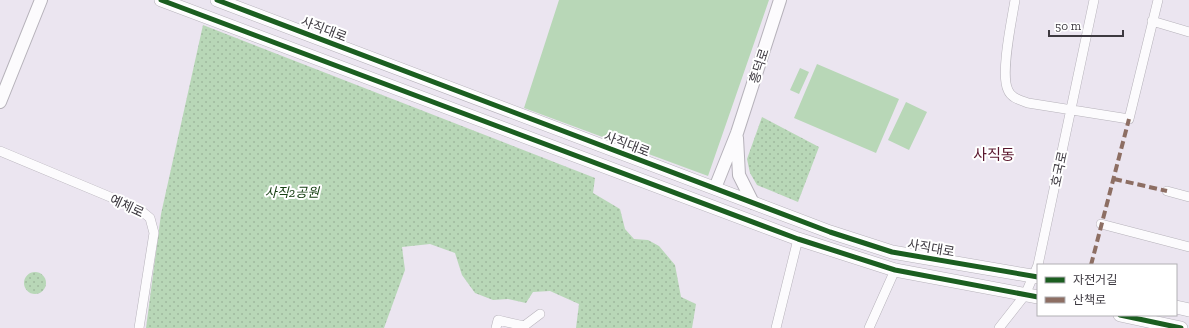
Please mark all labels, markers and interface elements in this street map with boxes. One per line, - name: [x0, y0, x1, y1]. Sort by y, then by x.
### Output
- scale bar: [1049, 12, 1123, 38]
- street label: 사직대로: [299, 13, 349, 45]
- text: 50 m: [1055, 19, 1082, 33]
- street label: 흥덕로: [746, 47, 772, 85]
- street label: 사직대로: [602, 128, 652, 160]
- district label: 사직동: [973, 146, 1015, 164]
- street label: 호국로: [1048, 150, 1070, 188]
- park label: 사직2공원: [265, 185, 320, 200]
- street label: 예체로: [108, 192, 146, 220]
- street label: 사직대로: [906, 236, 956, 260]
- legend: [1037, 264, 1177, 316]
- text: 자전거길: [1073, 273, 1117, 287]
- text: 산책로: [1073, 293, 1106, 307]

